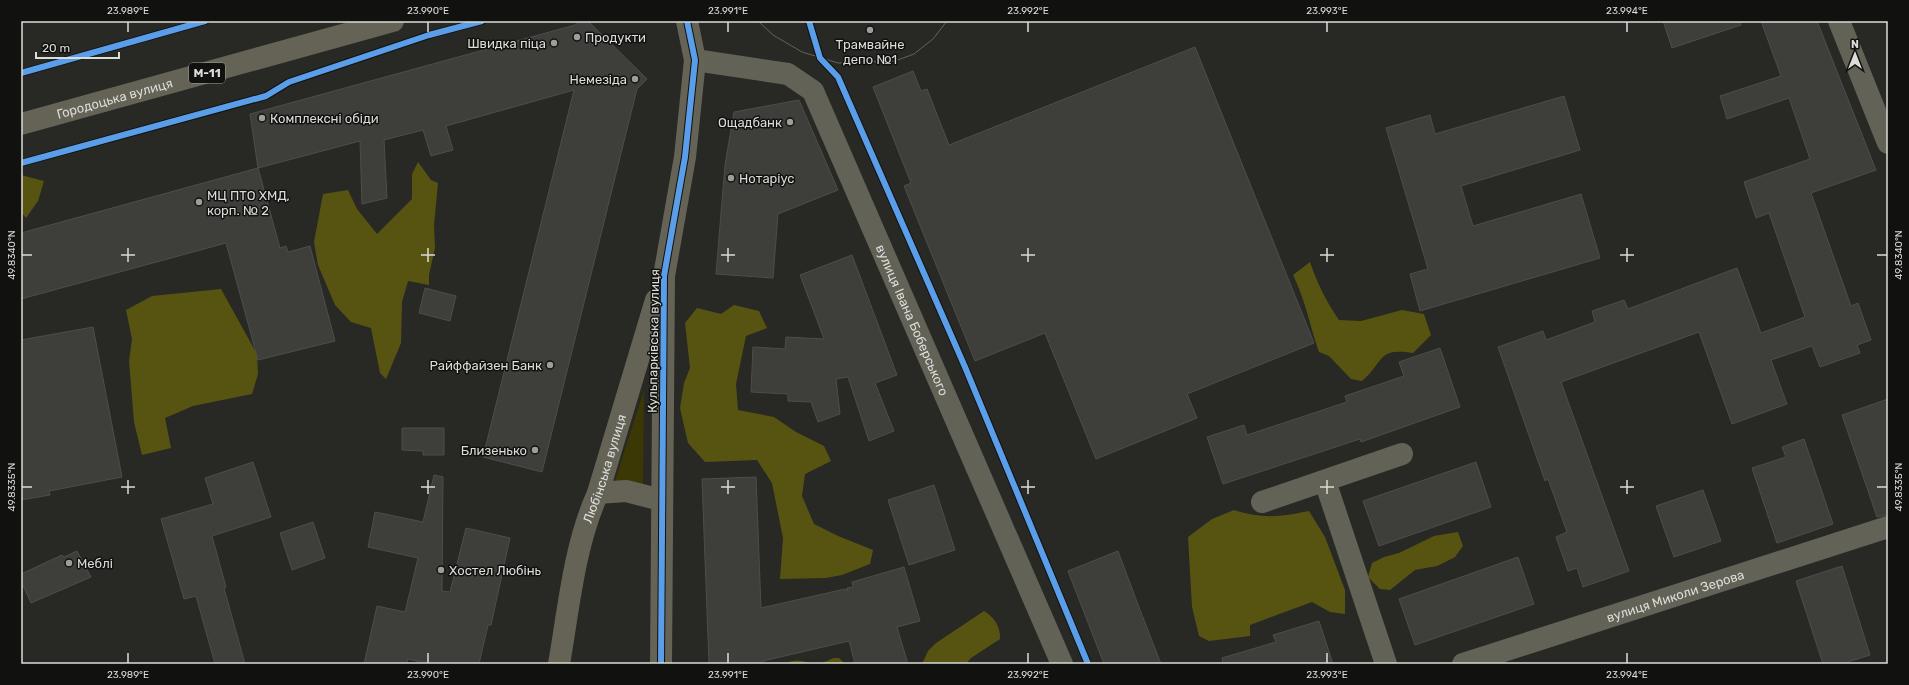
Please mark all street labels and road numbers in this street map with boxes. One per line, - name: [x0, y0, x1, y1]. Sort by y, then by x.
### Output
- road number: М-11: [189, 63, 225, 83]
- street label: Городоцька вулиця: [55, 75, 174, 122]
- street label: вулиця Івана Боберського: [873, 242, 951, 398]
- street label: Кульпарківська вулиця: [645, 269, 662, 413]
- street label: Любінська вулиця: [580, 412, 629, 525]
- street label: вулиця Миколи Зерова: [1605, 567, 1746, 625]

